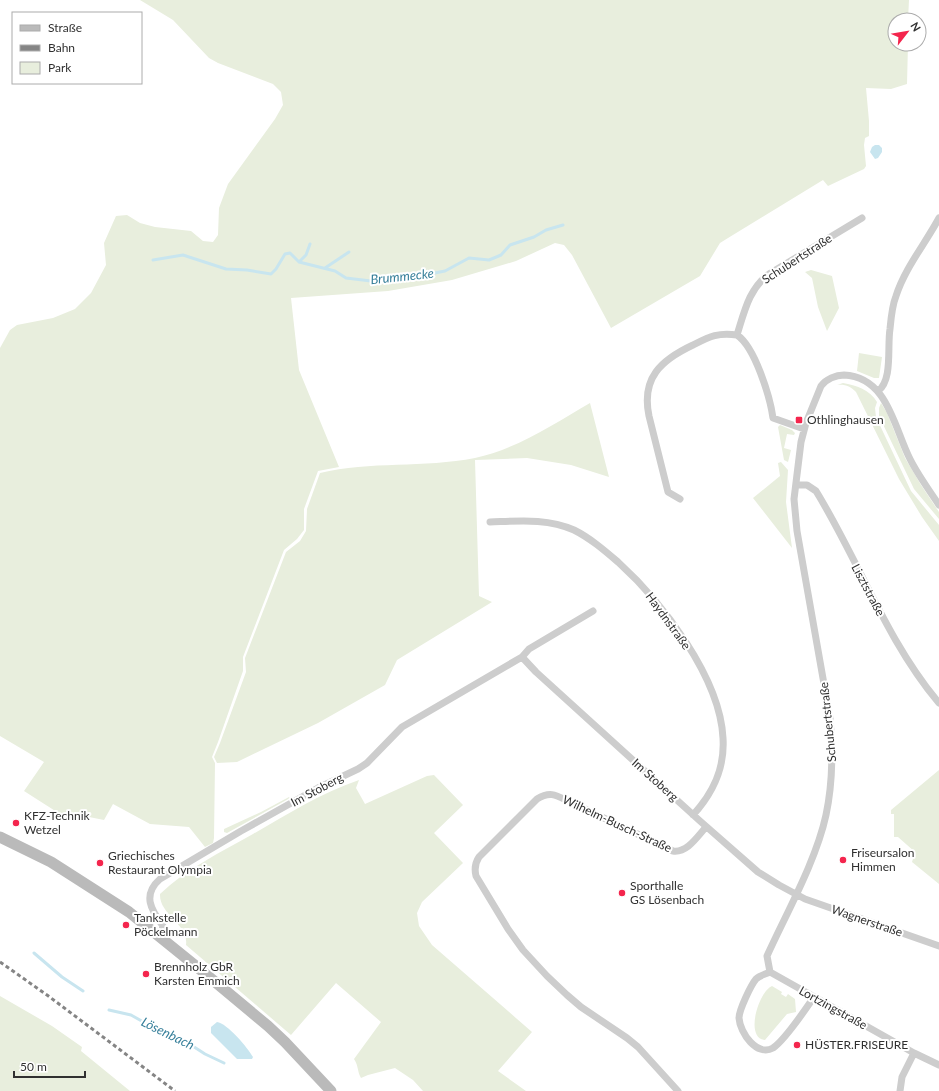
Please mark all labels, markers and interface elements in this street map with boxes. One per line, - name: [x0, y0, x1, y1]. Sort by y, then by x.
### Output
- legend: [12, 12, 142, 84]
- north arrow: [887, 12, 927, 52]
- text: Straße: [48, 20, 82, 35]
- text: N: [908, 20, 924, 34]
- text: Bahn: [48, 40, 75, 55]
- text: Park: [48, 60, 72, 75]
- street label: Schubertstraße: [759, 230, 835, 287]
- water label: Brummecke: [370, 265, 434, 287]
- place label: Othlinghausen: [807, 412, 884, 427]
- marker: Othlinghausen: [794, 415, 804, 425]
- street label: Lisztstraße: [848, 561, 888, 618]
- street label: Haydnstraße: [643, 589, 694, 652]
- street label: Schubertstraße: [816, 681, 839, 763]
- street label: Im Stoberg: [629, 755, 682, 804]
- street label: Im Stoberg: [288, 770, 345, 810]
- street label: Wilhelm-Busch-Straße: [560, 792, 674, 855]
- place label: KFZ-Technik Wetzel: [24, 808, 91, 837]
- marker: KFZ-Technik Wetzel: [11, 818, 21, 828]
- place label: Friseursalon Himmen: [851, 845, 915, 874]
- place label: Griechisches Restaurant Olympia: [108, 848, 212, 877]
- marker: Friseursalon Himmen: [838, 855, 848, 865]
- marker: Griechisches Restaurant Olympia: [95, 858, 105, 868]
- place label: Sporthalle GS Lösenbach: [630, 878, 704, 907]
- marker: Sporthalle GS Lösenbach: [617, 888, 627, 898]
- street label: Wagnerstraße: [830, 901, 905, 940]
- place label: Tankstelle Pöckelmann: [134, 910, 198, 939]
- marker: Tankstelle Pöckelmann: [121, 920, 131, 930]
- place label: Brennholz GbR Karsten Emmich: [154, 959, 240, 988]
- marker: Brennholz GbR Karsten Emmich: [141, 969, 151, 979]
- street label: Lortzingstraße: [797, 983, 870, 1032]
- water label: Lösenbach: [139, 1013, 197, 1053]
- place label: HÜSTER.FRISEURE: [805, 1037, 908, 1052]
- marker: HÜSTER.FRISEURE: [792, 1040, 802, 1050]
- scale bar: [14, 1053, 85, 1079]
- text: 50 m: [20, 1059, 47, 1074]

